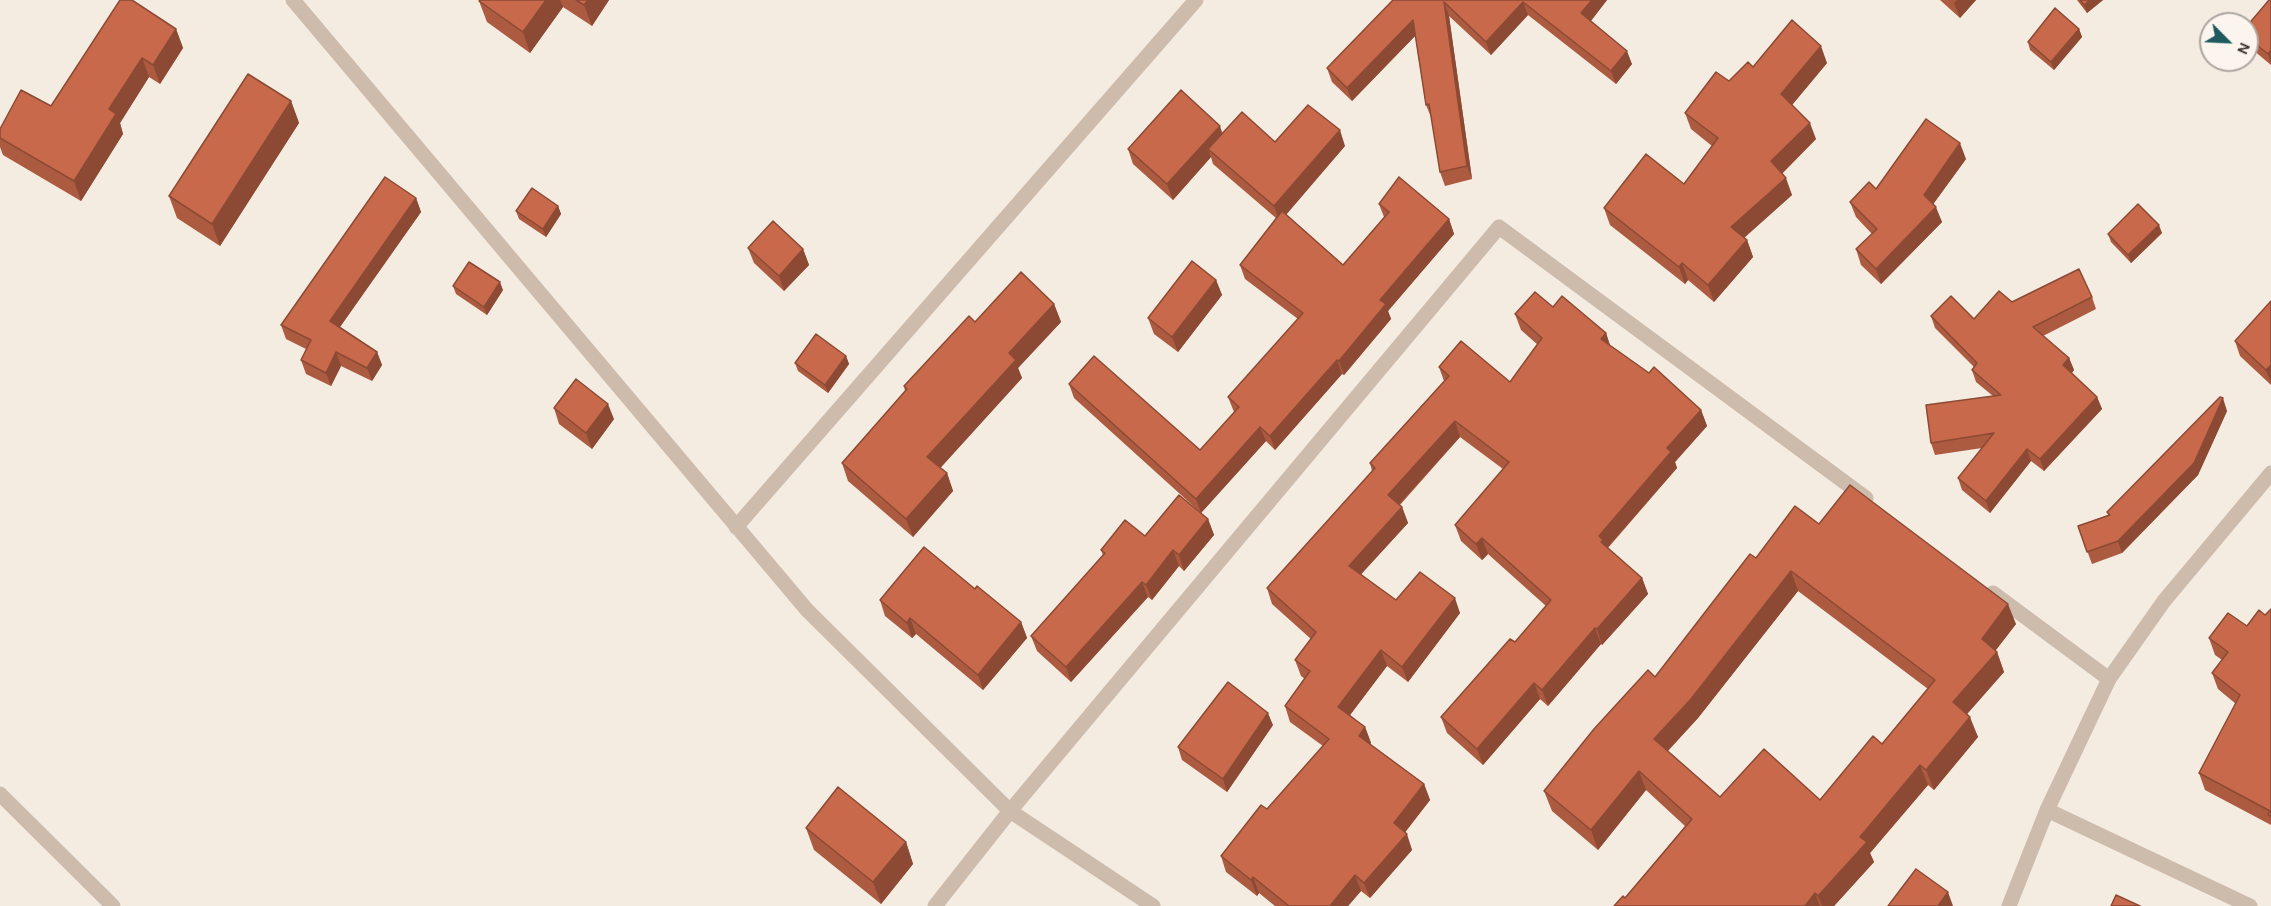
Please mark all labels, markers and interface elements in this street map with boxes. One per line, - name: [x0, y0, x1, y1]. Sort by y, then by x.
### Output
- north arrow: [2199, 12, 2259, 72]
- text: N: [2233, 40, 2255, 58]

